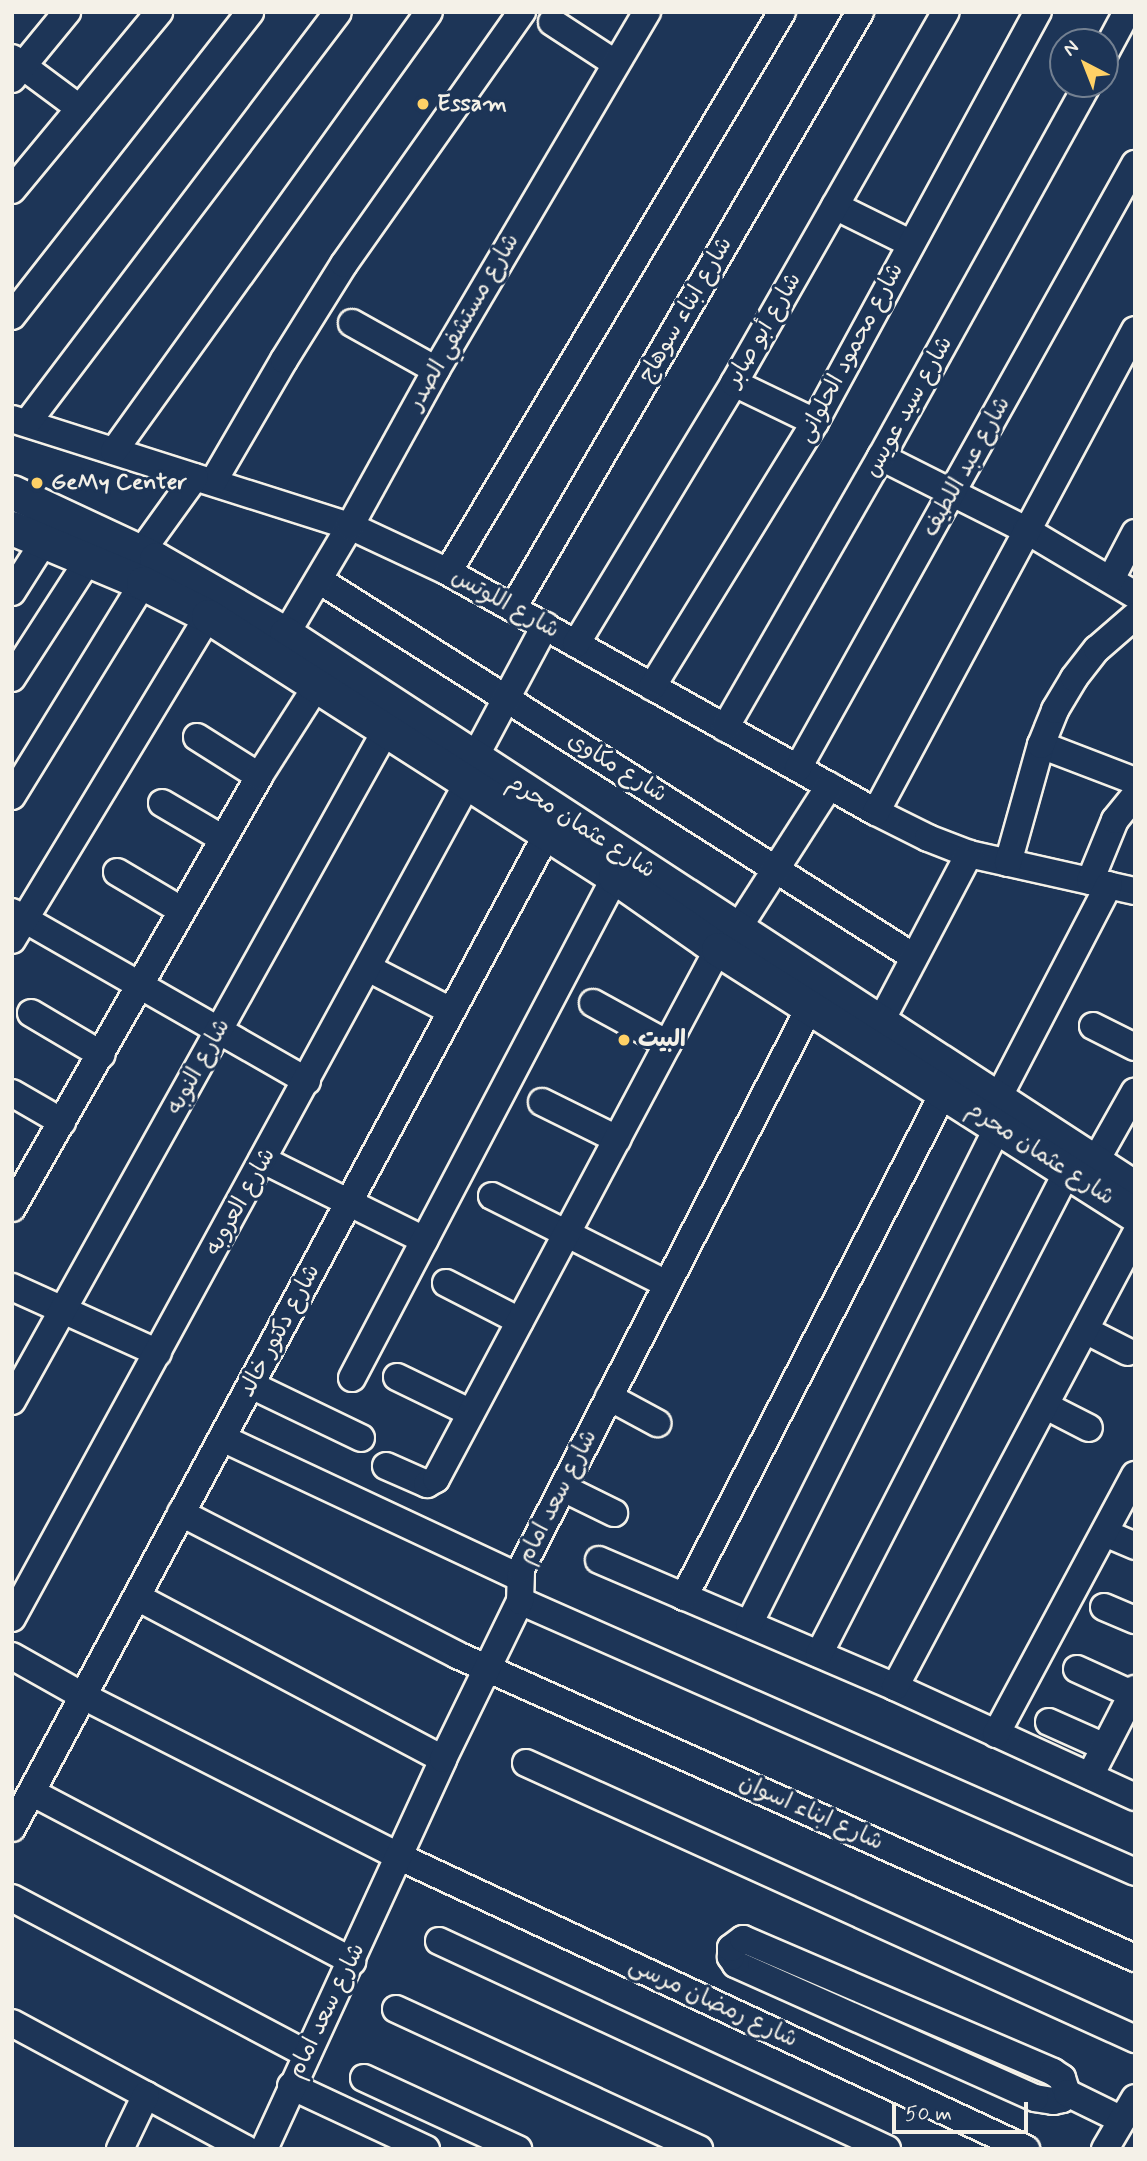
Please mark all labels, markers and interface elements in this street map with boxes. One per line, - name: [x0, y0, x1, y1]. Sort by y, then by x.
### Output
- north arrow: [1049, 28, 1119, 98]
- text: N: [1058, 35, 1084, 62]
- place label: Essam: [437, 90, 507, 118]
- marker: Essam: [415, 96, 431, 112]
- street label: شارع مستشفي الصدر: [402, 229, 526, 415]
- street label: شارع ابناء سوهاج: [633, 232, 739, 388]
- street label: شارع محمود الحلوانى: [792, 259, 910, 447]
- street label: شارع أبو صابر: [720, 268, 808, 392]
- street label: شارع سيد عويس: [859, 332, 959, 482]
- street label: شارع عبد اللطيف: [917, 392, 1017, 542]
- place label: GeMy Center: [51, 469, 187, 497]
- marker: GeMy Center: [29, 475, 45, 491]
- street label: شارع اللوتس: [446, 563, 564, 645]
- street label: شارع مكاوى: [562, 727, 672, 809]
- street label: شارع عثمان محرم: [502, 769, 660, 885]
- street label: شارع النوبه: [161, 1014, 237, 1120]
- place label: البيت: [638, 1026, 686, 1054]
- marker: البيت: [616, 1032, 632, 1048]
- street label: شارع عثمان محرم: [961, 1096, 1119, 1212]
- street label: شارع العروبه: [200, 1143, 282, 1261]
- street label: شارع دكتور خالد: [233, 1260, 327, 1402]
- street label: شارع سعد امام: [512, 1425, 604, 1569]
- street label: شارع ابناء اسوان: [735, 1769, 887, 1857]
- street label: شارع سعد امام: [282, 1939, 372, 2083]
- street label: شارع رمضان مرسى: [624, 1952, 802, 2054]
- scale bar: [895, 2088, 1032, 2132]
- text: 50 m: [905, 2100, 952, 2128]

